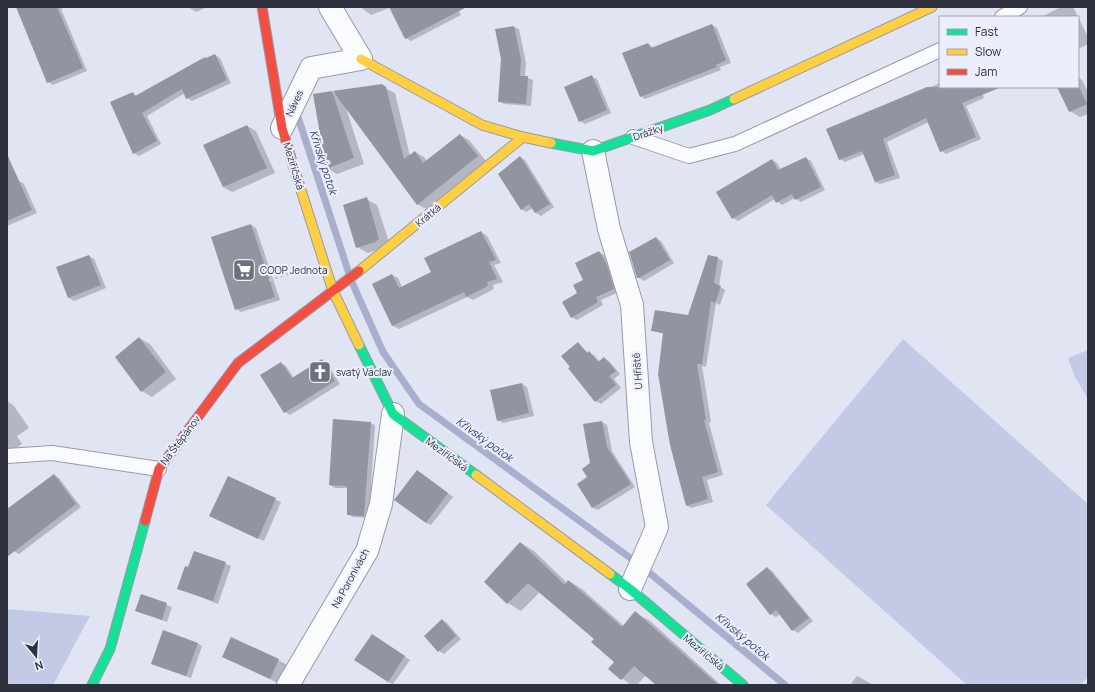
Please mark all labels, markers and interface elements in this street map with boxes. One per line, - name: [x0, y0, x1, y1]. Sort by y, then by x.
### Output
- legend: [939, 16, 1079, 88]
- text: Fast: [975, 23, 999, 40]
- text: Slow: [975, 43, 1001, 60]
- text: Jam: [975, 63, 997, 80]
- street label: Náves: [282, 87, 306, 119]
- street label: Drážky: [631, 120, 666, 144]
- water label: Křivský potok: [307, 128, 342, 198]
- street label: Meziříčská: [280, 140, 308, 192]
- street label: Krátká: [412, 200, 444, 230]
- supermarket icon: COOP Jednota: [231, 257, 257, 283]
- place label: COOP Jednota: [260, 263, 327, 277]
- street label: U Hřiště: [629, 352, 645, 390]
- church icon: svatý Václav: [307, 359, 333, 385]
- place label: svatý Václav: [336, 365, 392, 379]
- street label: Na Štěpánov: [157, 412, 203, 468]
- water label: Křivský potok: [454, 413, 518, 466]
- street label: Meziříčská: [423, 434, 471, 474]
- street label: Na Poronivách: [328, 546, 372, 610]
- water label: Křivský potok: [713, 609, 775, 664]
- street label: Meziříčská: [681, 631, 727, 673]
- north arrow: [16, 636, 56, 676]
- text: N: [33, 658, 45, 674]

